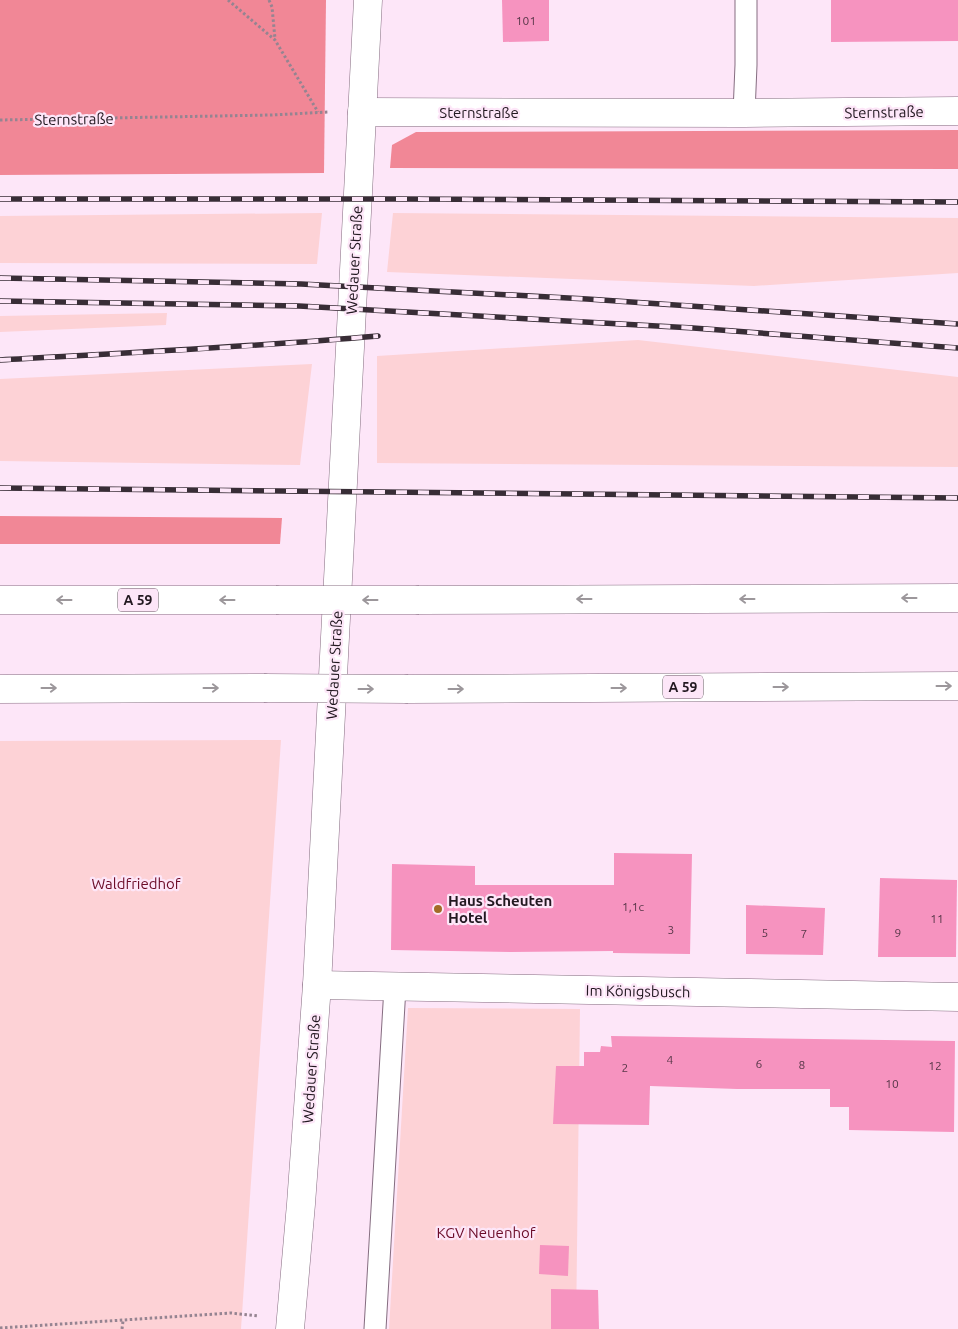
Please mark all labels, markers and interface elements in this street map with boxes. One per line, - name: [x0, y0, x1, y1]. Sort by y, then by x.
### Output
- house number: 101: [516, 14, 536, 27]
- street label: Sternstraße: [844, 103, 924, 121]
- street label: Sternstraße: [439, 104, 519, 121]
- street label: Sternstraße: [34, 110, 114, 128]
- street label: Wedauer Straße: [343, 205, 365, 315]
- road number: A 59: [118, 588, 158, 612]
- one-way arrow: [902, 593, 918, 603]
- one-way arrow: [577, 594, 593, 604]
- one-way arrow: [739, 594, 756, 604]
- one-way arrow: [57, 595, 73, 605]
- one-way arrow: [219, 595, 236, 605]
- one-way arrow: [362, 595, 378, 605]
- street label: Wedauer Straße: [323, 610, 345, 720]
- road number: A 59: [663, 676, 703, 699]
- one-way arrow: [936, 681, 952, 691]
- one-way arrow: [773, 682, 789, 692]
- one-way arrow: [202, 683, 219, 693]
- one-way arrow: [610, 683, 627, 693]
- one-way arrow: [40, 684, 56, 693]
- one-way arrow: [357, 684, 373, 693]
- one-way arrow: [448, 684, 464, 694]
- park label: Waldfriedhof: [91, 875, 181, 892]
- place label: Haus Scheuten Hotel: [448, 892, 552, 926]
- house number: 1,1c: [622, 900, 644, 913]
- marker: Haus Scheuten Hotel: [432, 903, 444, 915]
- house number: 11: [930, 912, 944, 925]
- house number: 3: [668, 923, 674, 936]
- house number: 5: [762, 926, 768, 939]
- house number: 9: [895, 926, 901, 939]
- house number: 7: [801, 927, 807, 940]
- street label: Im Königsbusch: [586, 982, 690, 1000]
- street label: Wedauer Straße: [299, 1014, 323, 1124]
- house number: 4: [667, 1053, 674, 1066]
- house number: 6: [756, 1057, 763, 1070]
- house number: 8: [799, 1058, 806, 1071]
- house number: 12: [928, 1059, 942, 1072]
- house number: 2: [622, 1061, 628, 1074]
- house number: 10: [885, 1077, 899, 1090]
- park label: KGV Neuenhof: [436, 1224, 536, 1241]

